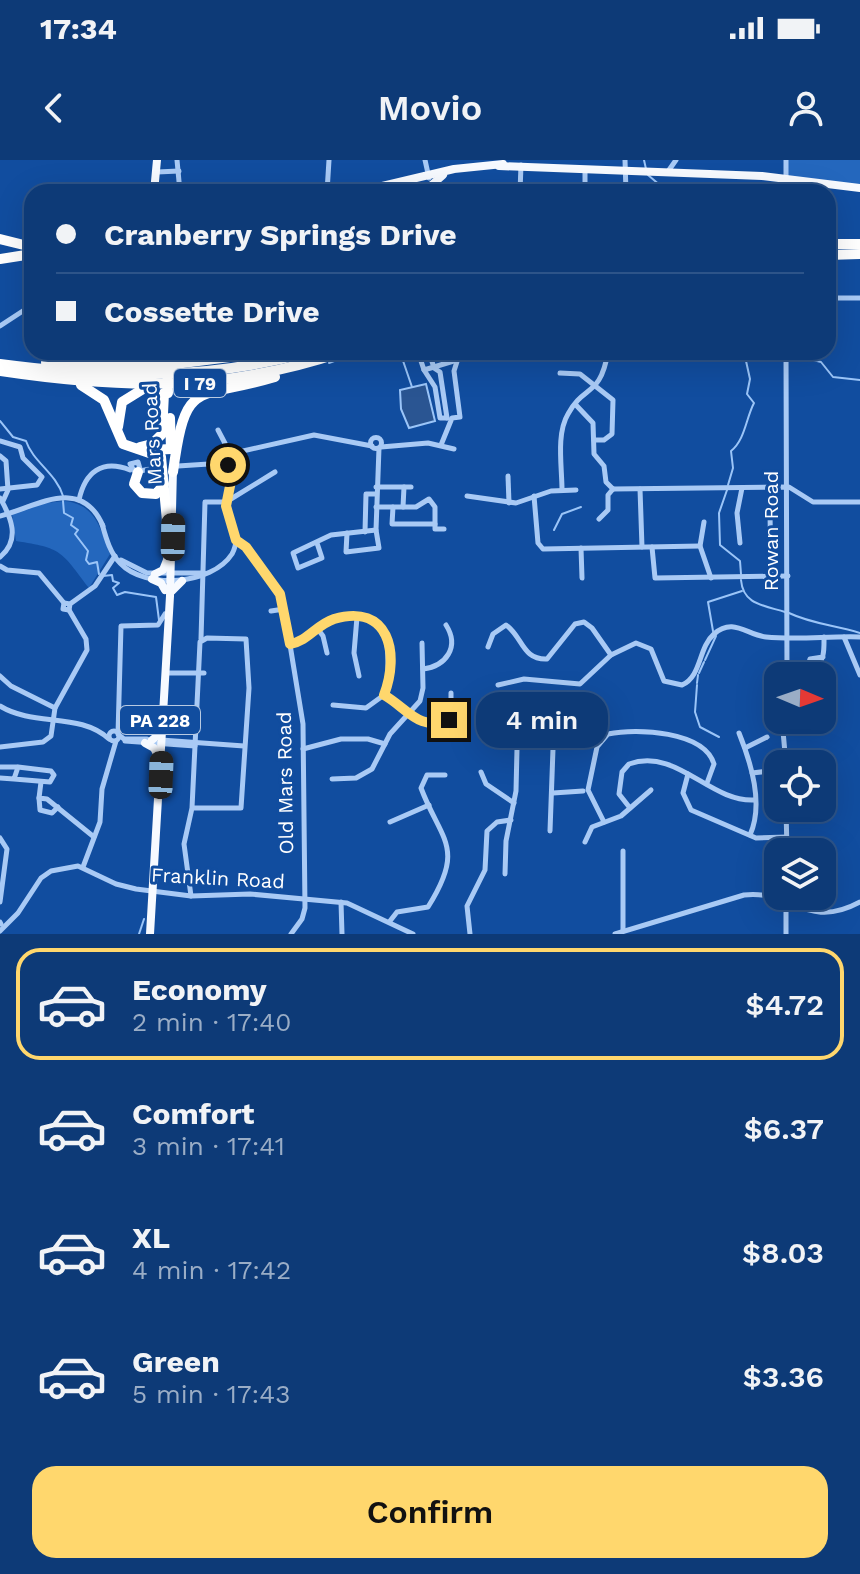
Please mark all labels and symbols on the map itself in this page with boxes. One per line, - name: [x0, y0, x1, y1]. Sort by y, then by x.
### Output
- road number: I 79: [174, 369, 226, 397]
- street label: Mars Road: [137, 382, 167, 486]
- route start: [210, 447, 246, 483]
- street label: Rowan Road: [759, 471, 783, 591]
- car: [161, 513, 185, 561]
- north arrow: [764, 662, 836, 734]
- callout: 4 min: [477, 692, 609, 748]
- route end: [431, 702, 467, 738]
- road number: PA 228: [120, 706, 200, 734]
- street label: Old Mars Road: [272, 711, 298, 855]
- car: [148, 751, 174, 799]
- street label: Franklin Road: [151, 863, 285, 893]

